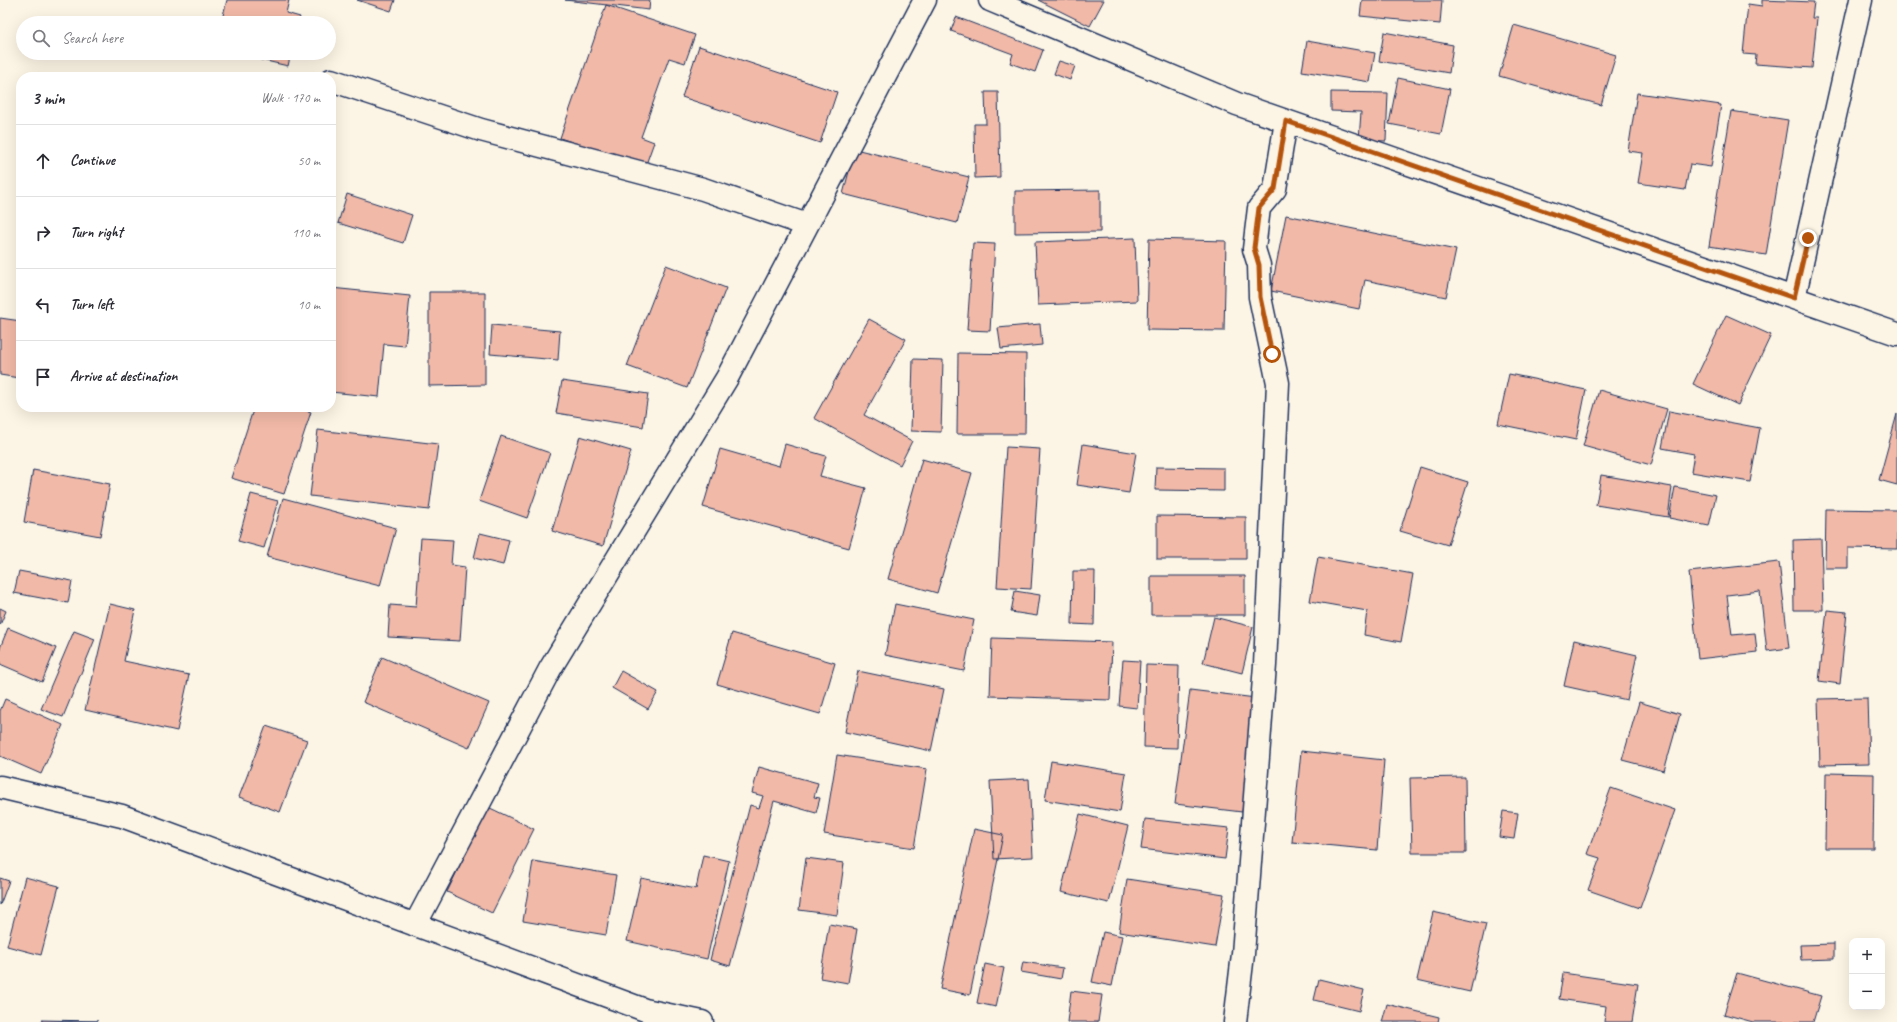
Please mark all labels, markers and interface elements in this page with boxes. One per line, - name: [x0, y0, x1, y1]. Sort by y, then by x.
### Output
- search box: [16, 16, 336, 60]
- icon: search: [30, 27, 52, 49]
- text: Search here: [62, 29, 123, 48]
- text: 3 min: [32, 88, 65, 109]
- text: Walk · 170 m: [261, 90, 320, 106]
- icon: ahead: [32, 150, 54, 172]
- text: Continue: [70, 151, 115, 170]
- text: 50 m: [298, 153, 320, 169]
- icon: right: [32, 222, 54, 244]
- text: Turn right: [70, 223, 123, 242]
- text: 110 m: [292, 225, 320, 241]
- route end: [1799, 229, 1817, 247]
- icon: left: [32, 294, 54, 316]
- text: Turn left: [70, 295, 113, 314]
- text: 10 m: [298, 297, 320, 313]
- route start: [1263, 345, 1281, 363]
- icon: arrive: [32, 366, 54, 388]
- text: Arrive at destination: [70, 367, 177, 386]
- map controls: [1849, 938, 1885, 1010]
- button: +: [1849, 938, 1885, 974]
- button: −: [1849, 974, 1885, 1010]

